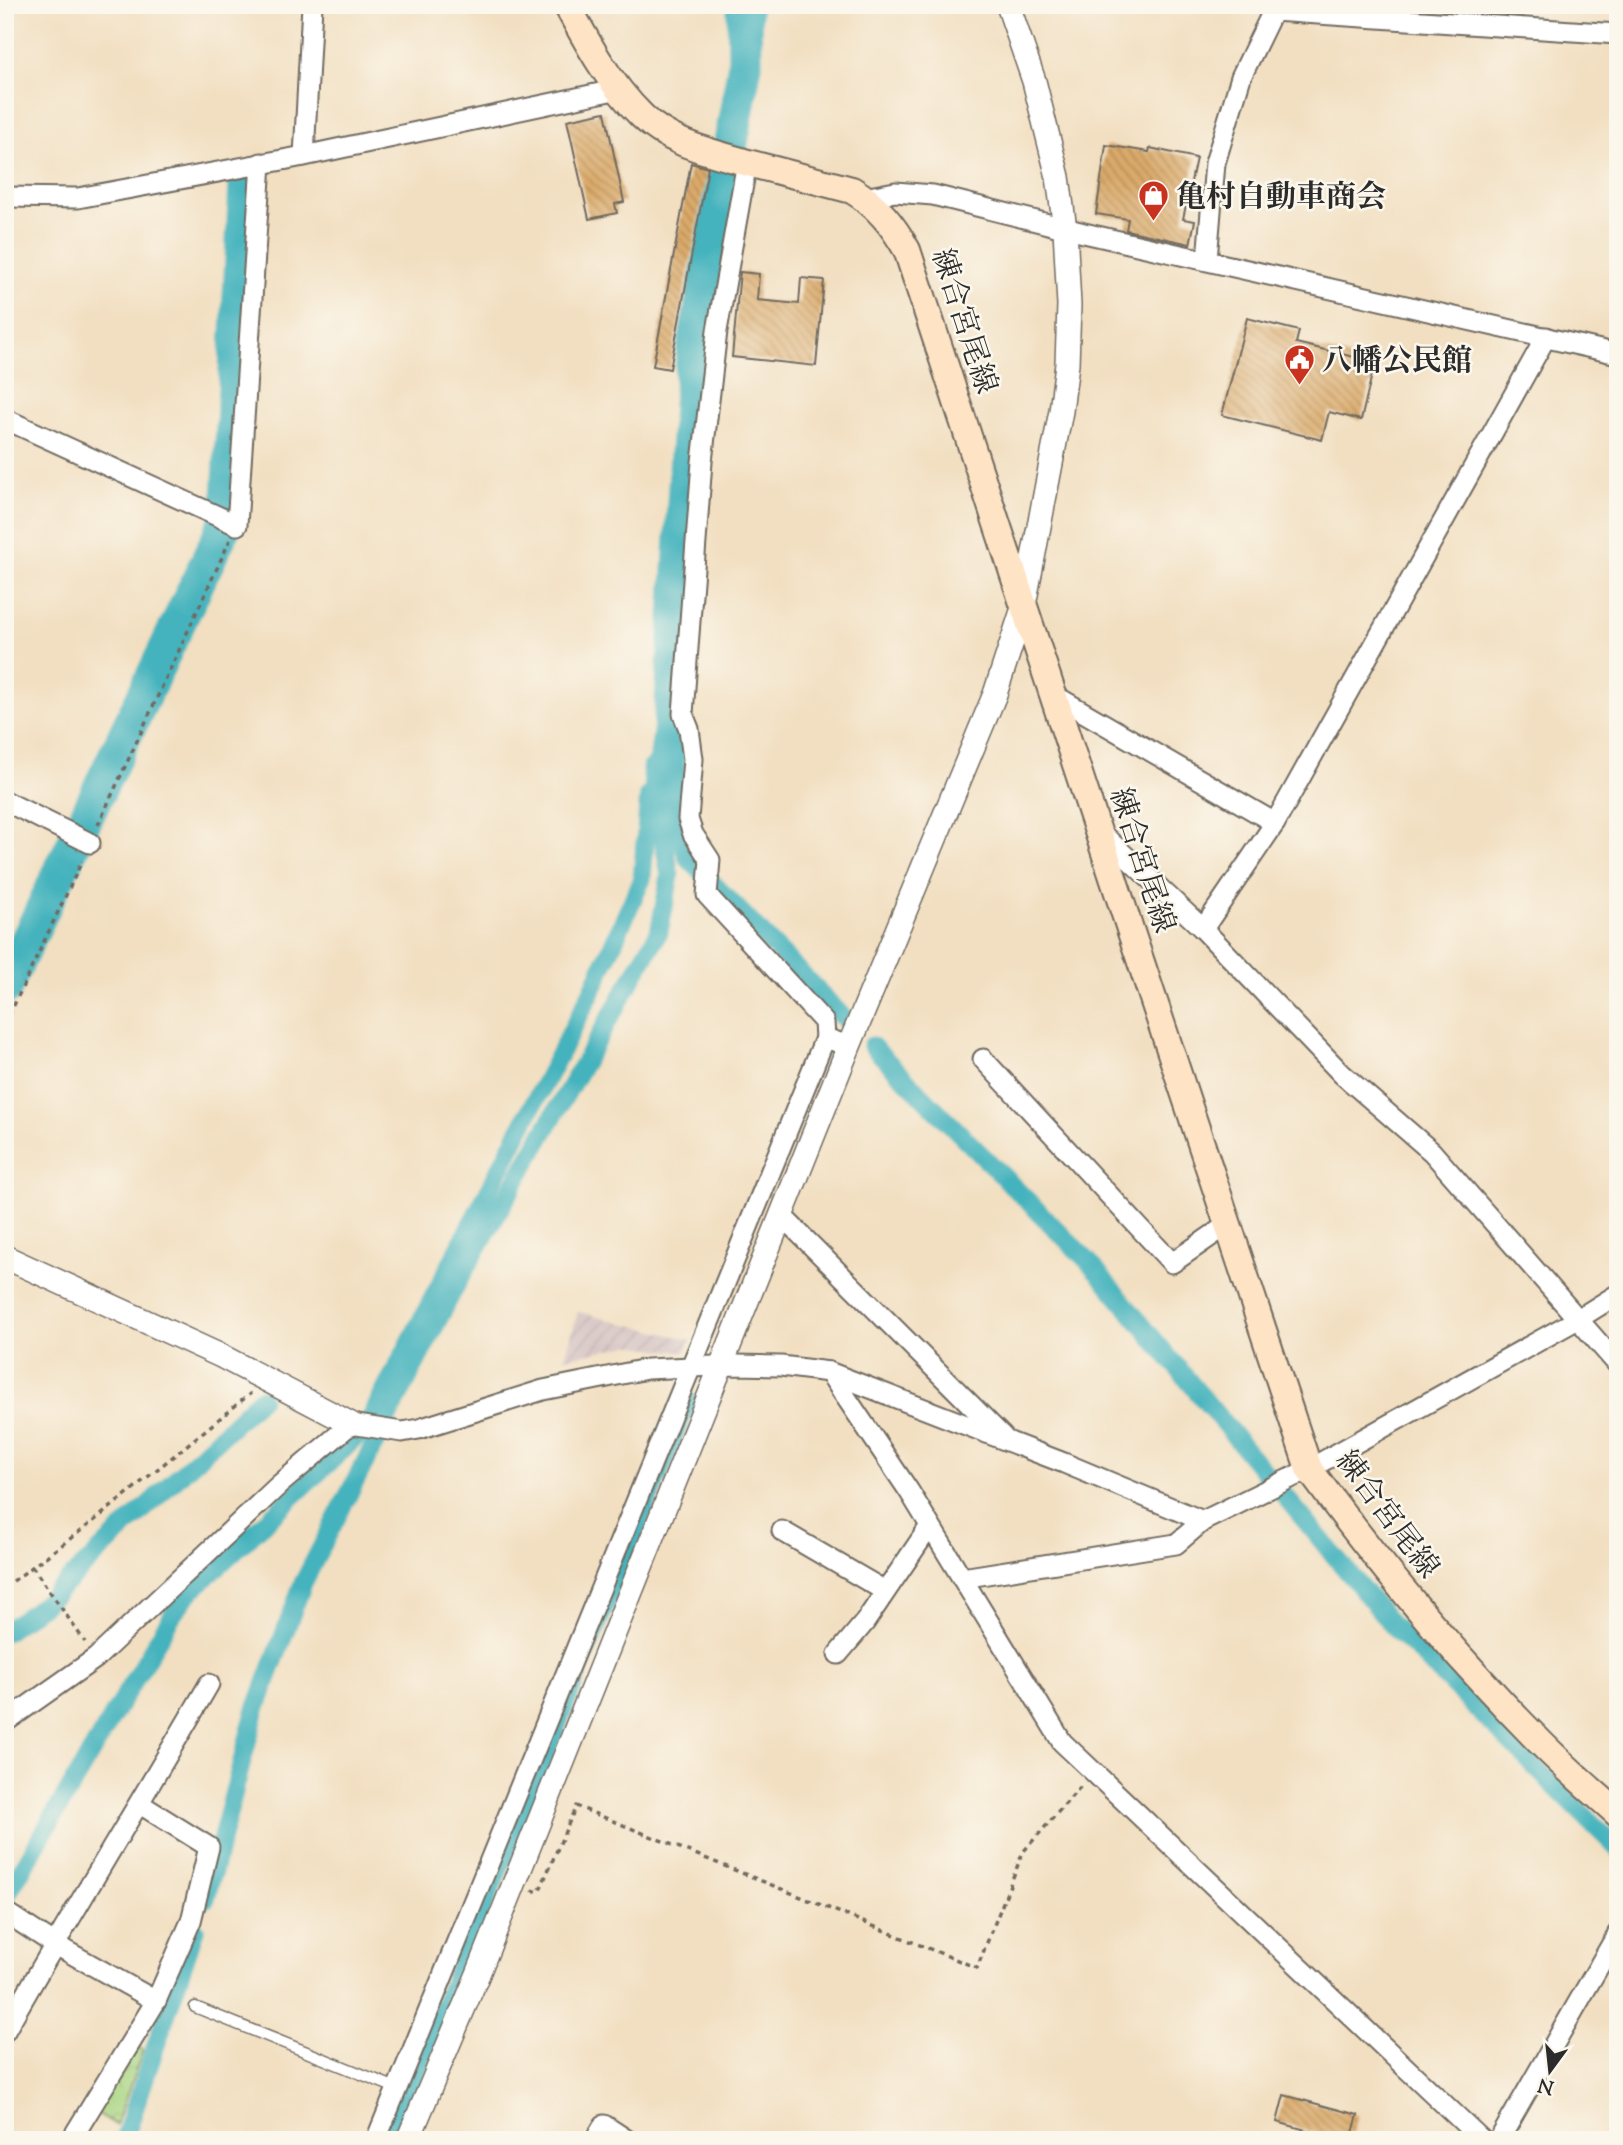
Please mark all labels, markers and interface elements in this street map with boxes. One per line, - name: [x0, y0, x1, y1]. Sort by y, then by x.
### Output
- place label: 亀村自動車商会: [1176, 177, 1386, 220]
- shop icon: 亀村自動車商会: [1136, 179, 1170, 223]
- street label: 練合宮尾線: [919, 244, 1006, 400]
- place label: 八幡公民館: [1322, 341, 1472, 384]
- public building icon: 八幡公民館: [1282, 343, 1316, 387]
- street label: 練合宮尾線: [1097, 783, 1184, 939]
- street label: 練合宮尾線: [1324, 1443, 1448, 1588]
- north arrow: [1514, 2036, 1584, 2106]
- text: N: [1535, 2070, 1557, 2100]

